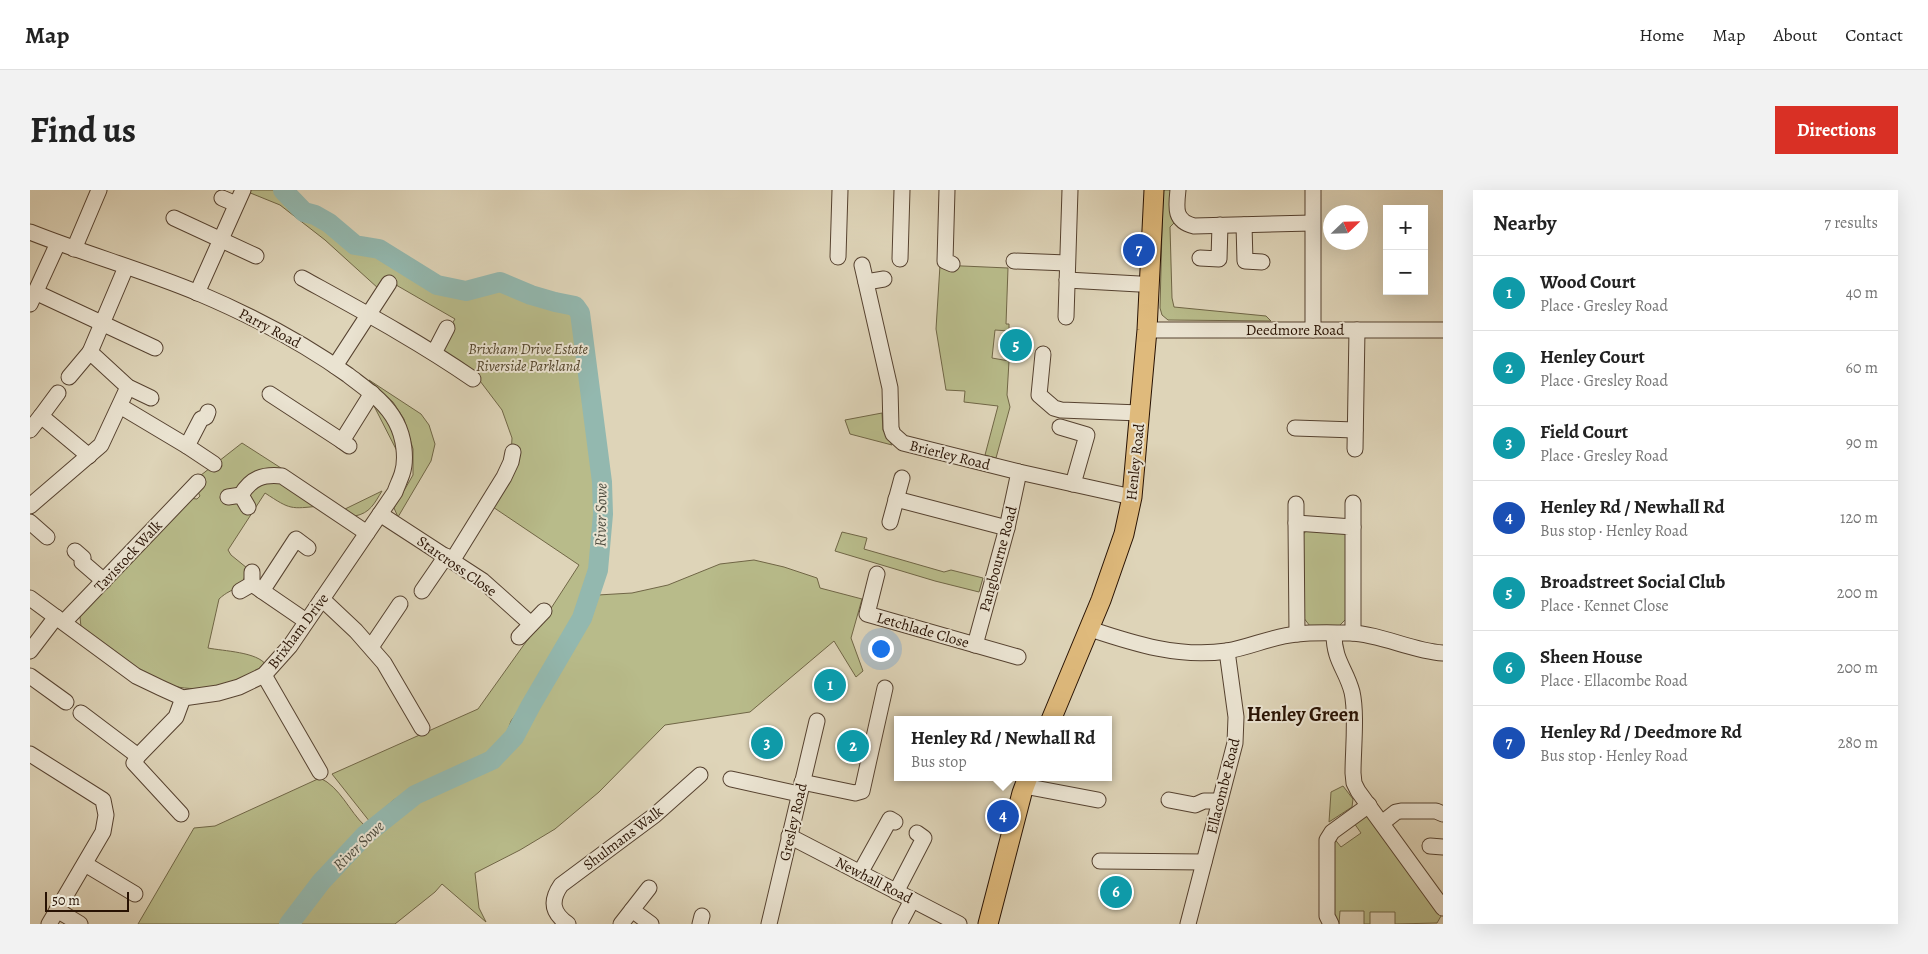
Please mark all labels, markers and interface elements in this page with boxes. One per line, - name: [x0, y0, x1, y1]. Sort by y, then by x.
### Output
- text: Map: [25, 19, 69, 51]
- text: Home: [1639, 23, 1684, 47]
- text: Map: [1712, 23, 1745, 47]
- text: About: [1773, 23, 1817, 47]
- text: Contact: [1845, 23, 1903, 47]
- text: Find us: [30, 106, 136, 154]
- button: Directions: [1775, 106, 1898, 154]
- north arrow: [1323, 205, 1368, 250]
- map controls: [1383, 205, 1428, 295]
- button: +: [1383, 205, 1428, 250]
- text: Nearby: [1493, 209, 1556, 237]
- text: 7 results: [1824, 212, 1878, 234]
- pin: 7: [1123, 231, 1155, 269]
- button: −: [1383, 250, 1428, 295]
- text: Wood Court: [1540, 269, 1636, 295]
- text: 1: [1506, 282, 1512, 304]
- text: 40 m: [1846, 282, 1878, 304]
- text: Place · Gresley Road: [1540, 295, 1668, 317]
- street label: Parry Road: [235, 303, 305, 353]
- street label: Deedmore Road: [1246, 320, 1345, 340]
- pin: 5: [1000, 326, 1032, 364]
- park label: Brixham Drive Estate Riverside Parkland: [468, 339, 588, 376]
- text: Henley Court: [1540, 344, 1645, 370]
- text: 2: [1505, 357, 1513, 379]
- text: 60 m: [1846, 357, 1878, 379]
- text: Place · Gresley Road: [1540, 370, 1668, 392]
- text: Field Court: [1540, 419, 1628, 445]
- street label: Henley Road: [1121, 422, 1149, 501]
- text: 3: [1506, 432, 1512, 454]
- text: 90 m: [1846, 432, 1878, 454]
- street label: Brierley Road: [908, 435, 993, 475]
- text: Place · Gresley Road: [1540, 445, 1668, 467]
- water label: River Sowe: [589, 483, 613, 547]
- text: Henley Rd / Newhall Rd: [1540, 494, 1725, 520]
- street label: Pangbourne Road: [974, 503, 1022, 614]
- text: 4: [1505, 507, 1513, 529]
- text: 120 m: [1840, 507, 1878, 529]
- street label: Tavistock Walk: [90, 515, 167, 596]
- text: Bus stop · Henley Road: [1540, 520, 1688, 542]
- street label: Starcross Close: [413, 531, 501, 601]
- text: Broadstreet Social Club: [1540, 569, 1725, 595]
- text: 5: [1506, 582, 1512, 604]
- text: 200 m: [1837, 582, 1878, 604]
- street label: Brixham Drive: [263, 589, 333, 673]
- text: Place · Kennet Close: [1540, 595, 1669, 617]
- street label: Letchlade Close: [874, 607, 972, 653]
- your location: [868, 636, 894, 662]
- text: Sheen House: [1540, 644, 1643, 670]
- text: 6: [1505, 657, 1513, 679]
- text: 200 m: [1837, 657, 1878, 679]
- pin: 1: [814, 666, 846, 704]
- text: Place · Ellacombe Road: [1540, 670, 1688, 692]
- district label: Henley Green: [1247, 701, 1359, 728]
- popup: [894, 716, 1112, 781]
- text: Henley Rd / Deedmore Rd: [1540, 719, 1742, 745]
- pin: 3: [751, 724, 783, 762]
- text: Henley Rd / Newhall Rd: [911, 725, 1095, 751]
- pin: 2: [837, 727, 869, 765]
- text: 7: [1506, 732, 1512, 754]
- text: 280 m: [1838, 732, 1878, 754]
- street label: Ellacombe Road: [1201, 735, 1245, 836]
- text: Bus stop · Henley Road: [1540, 745, 1688, 767]
- text: Bus stop: [911, 751, 967, 773]
- street label: Gresley Road: [774, 780, 812, 863]
- pin: 4: [987, 797, 1019, 835]
- street label: Shulmans Walk: [579, 801, 667, 875]
- water label: River Sowe: [328, 816, 389, 876]
- street label: Newhall Road: [832, 852, 917, 908]
- pin: 6: [1100, 873, 1132, 911]
- scale bar: [45, 889, 129, 912]
- text: 50 m: [52, 891, 80, 910]

